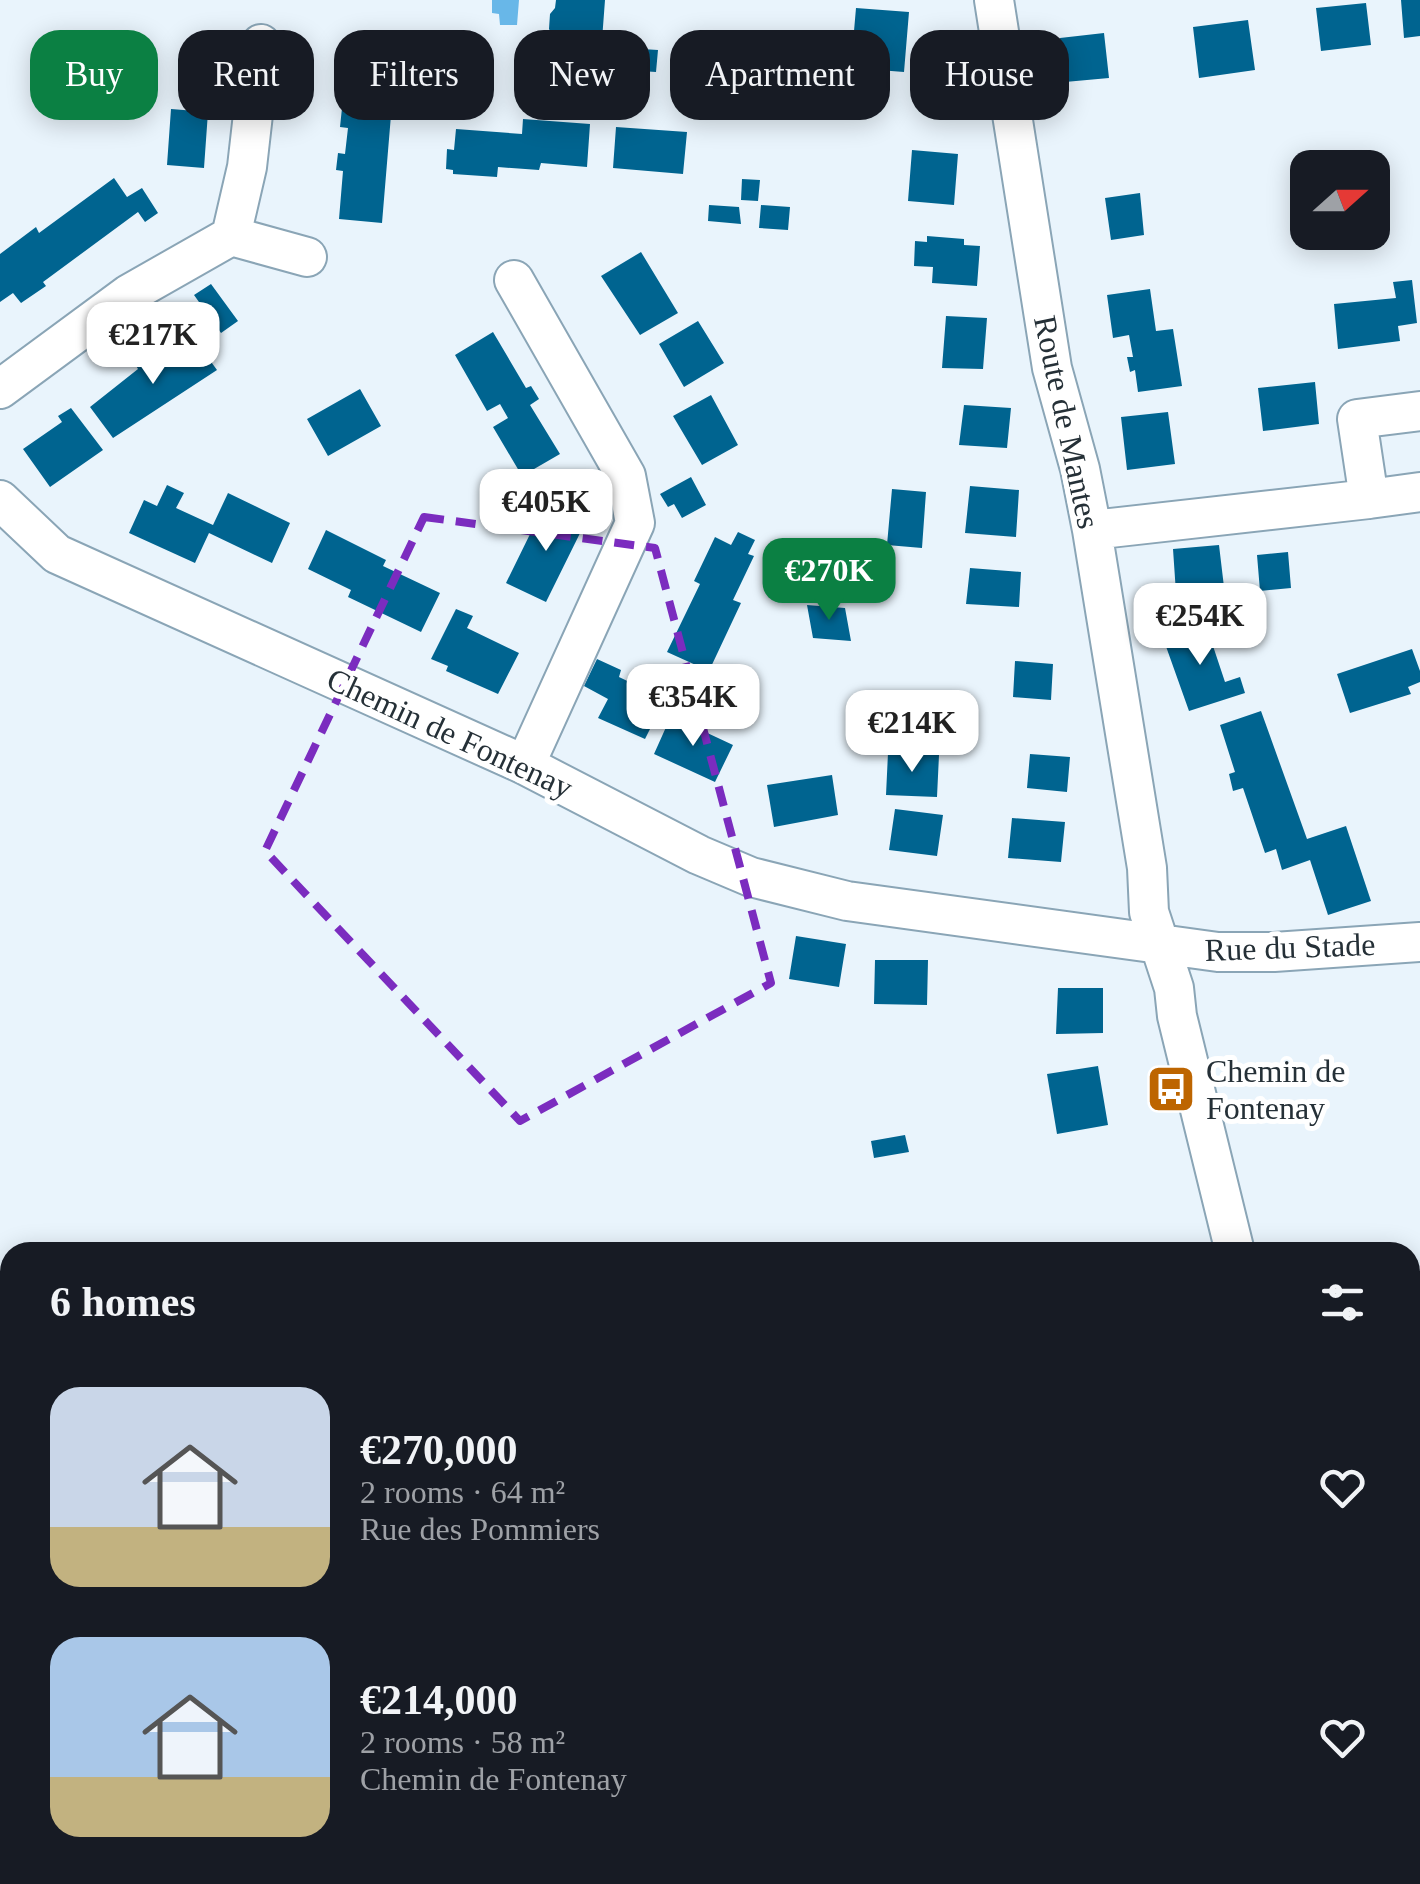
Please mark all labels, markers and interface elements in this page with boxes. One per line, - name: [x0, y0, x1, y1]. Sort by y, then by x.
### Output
- chip: Buy: [30, 30, 158, 120]
- chip: Rent: [178, 30, 314, 120]
- chip: Filters: [334, 30, 494, 120]
- chip: New: [514, 30, 650, 120]
- chip: Apartment: [670, 30, 890, 120]
- chip: House: [910, 30, 1069, 120]
- north arrow: [1290, 150, 1390, 250]
- map controls: [1290, 150, 1390, 250]
- pin: €217K: [83, 302, 223, 387]
- street label: Route de Mantes: [1027, 312, 1107, 532]
- text: €217K: [109, 316, 197, 352]
- pin: €405K: [476, 469, 616, 554]
- text: €405K: [502, 483, 590, 519]
- pin: €270K: [759, 538, 899, 623]
- text: €270K: [785, 552, 873, 588]
- pin: €254K: [1130, 583, 1270, 668]
- text: €254K: [1156, 597, 1244, 633]
- street label: Chemin de Fontenay: [322, 660, 578, 806]
- pin: €354K: [623, 664, 763, 749]
- text: €354K: [649, 678, 737, 714]
- pin: €214K: [842, 690, 982, 775]
- text: €214K: [868, 704, 956, 740]
- street label: Rue du Stade: [1204, 926, 1376, 968]
- place label: Chemin de Fontenay: [1206, 1053, 1346, 1126]
- bus stop icon: Chemin de Fontenay: [1145, 1063, 1197, 1115]
- icon: filters: [1315, 1275, 1370, 1330]
- text: 6 homes: [50, 1279, 196, 1325]
- icon: home: [130, 1427, 250, 1547]
- text: €270,000: [360, 1427, 518, 1473]
- icon: heart: [1315, 1460, 1370, 1515]
- text: 2 rooms · 64 m²: [360, 1474, 565, 1510]
- text: Rue des Pommiers: [360, 1511, 600, 1547]
- icon: home: [130, 1677, 250, 1797]
- text: €214,000: [360, 1677, 518, 1723]
- icon: heart: [1315, 1710, 1370, 1765]
- text: 2 rooms · 58 m²: [360, 1724, 565, 1760]
- text: Chemin de Fontenay: [360, 1761, 627, 1797]

